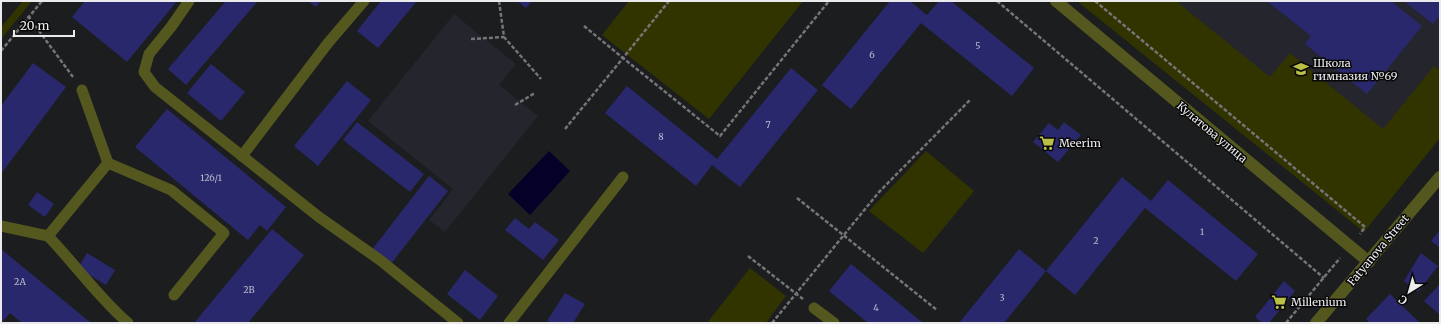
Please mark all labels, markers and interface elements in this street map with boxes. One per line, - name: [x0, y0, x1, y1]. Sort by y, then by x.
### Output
- scale bar: [14, 12, 74, 38]
- text: 20 m: [20, 18, 49, 33]
- house number: 5: [975, 40, 981, 51]
- house number: 6: [869, 49, 875, 60]
- place label: Школа гимназия №69: [1313, 56, 1398, 83]
- school or university icon: Школа гимназия №69: [1292, 60, 1310, 78]
- street label: Кулатова улица: [1174, 99, 1250, 166]
- house number: 7: [765, 119, 771, 130]
- house number: 8: [658, 131, 664, 142]
- supermarket icon: Meerim: [1038, 134, 1056, 152]
- place label: Meerim: [1059, 136, 1101, 150]
- house number: 126/1: [200, 172, 222, 183]
- street label: Fatyanova Street: [1344, 211, 1412, 288]
- house number: 1: [1200, 226, 1204, 237]
- house number: 2: [1093, 235, 1099, 246]
- north arrow: [1389, 272, 1429, 312]
- house number: 2А: [14, 276, 27, 287]
- house number: 2В: [243, 284, 255, 295]
- house number: 3: [999, 292, 1005, 303]
- text: С: [1396, 292, 1410, 308]
- supermarket icon: Millenium: [1270, 293, 1288, 311]
- place label: Millenium: [1291, 295, 1347, 309]
- house number: 4: [873, 302, 879, 313]

